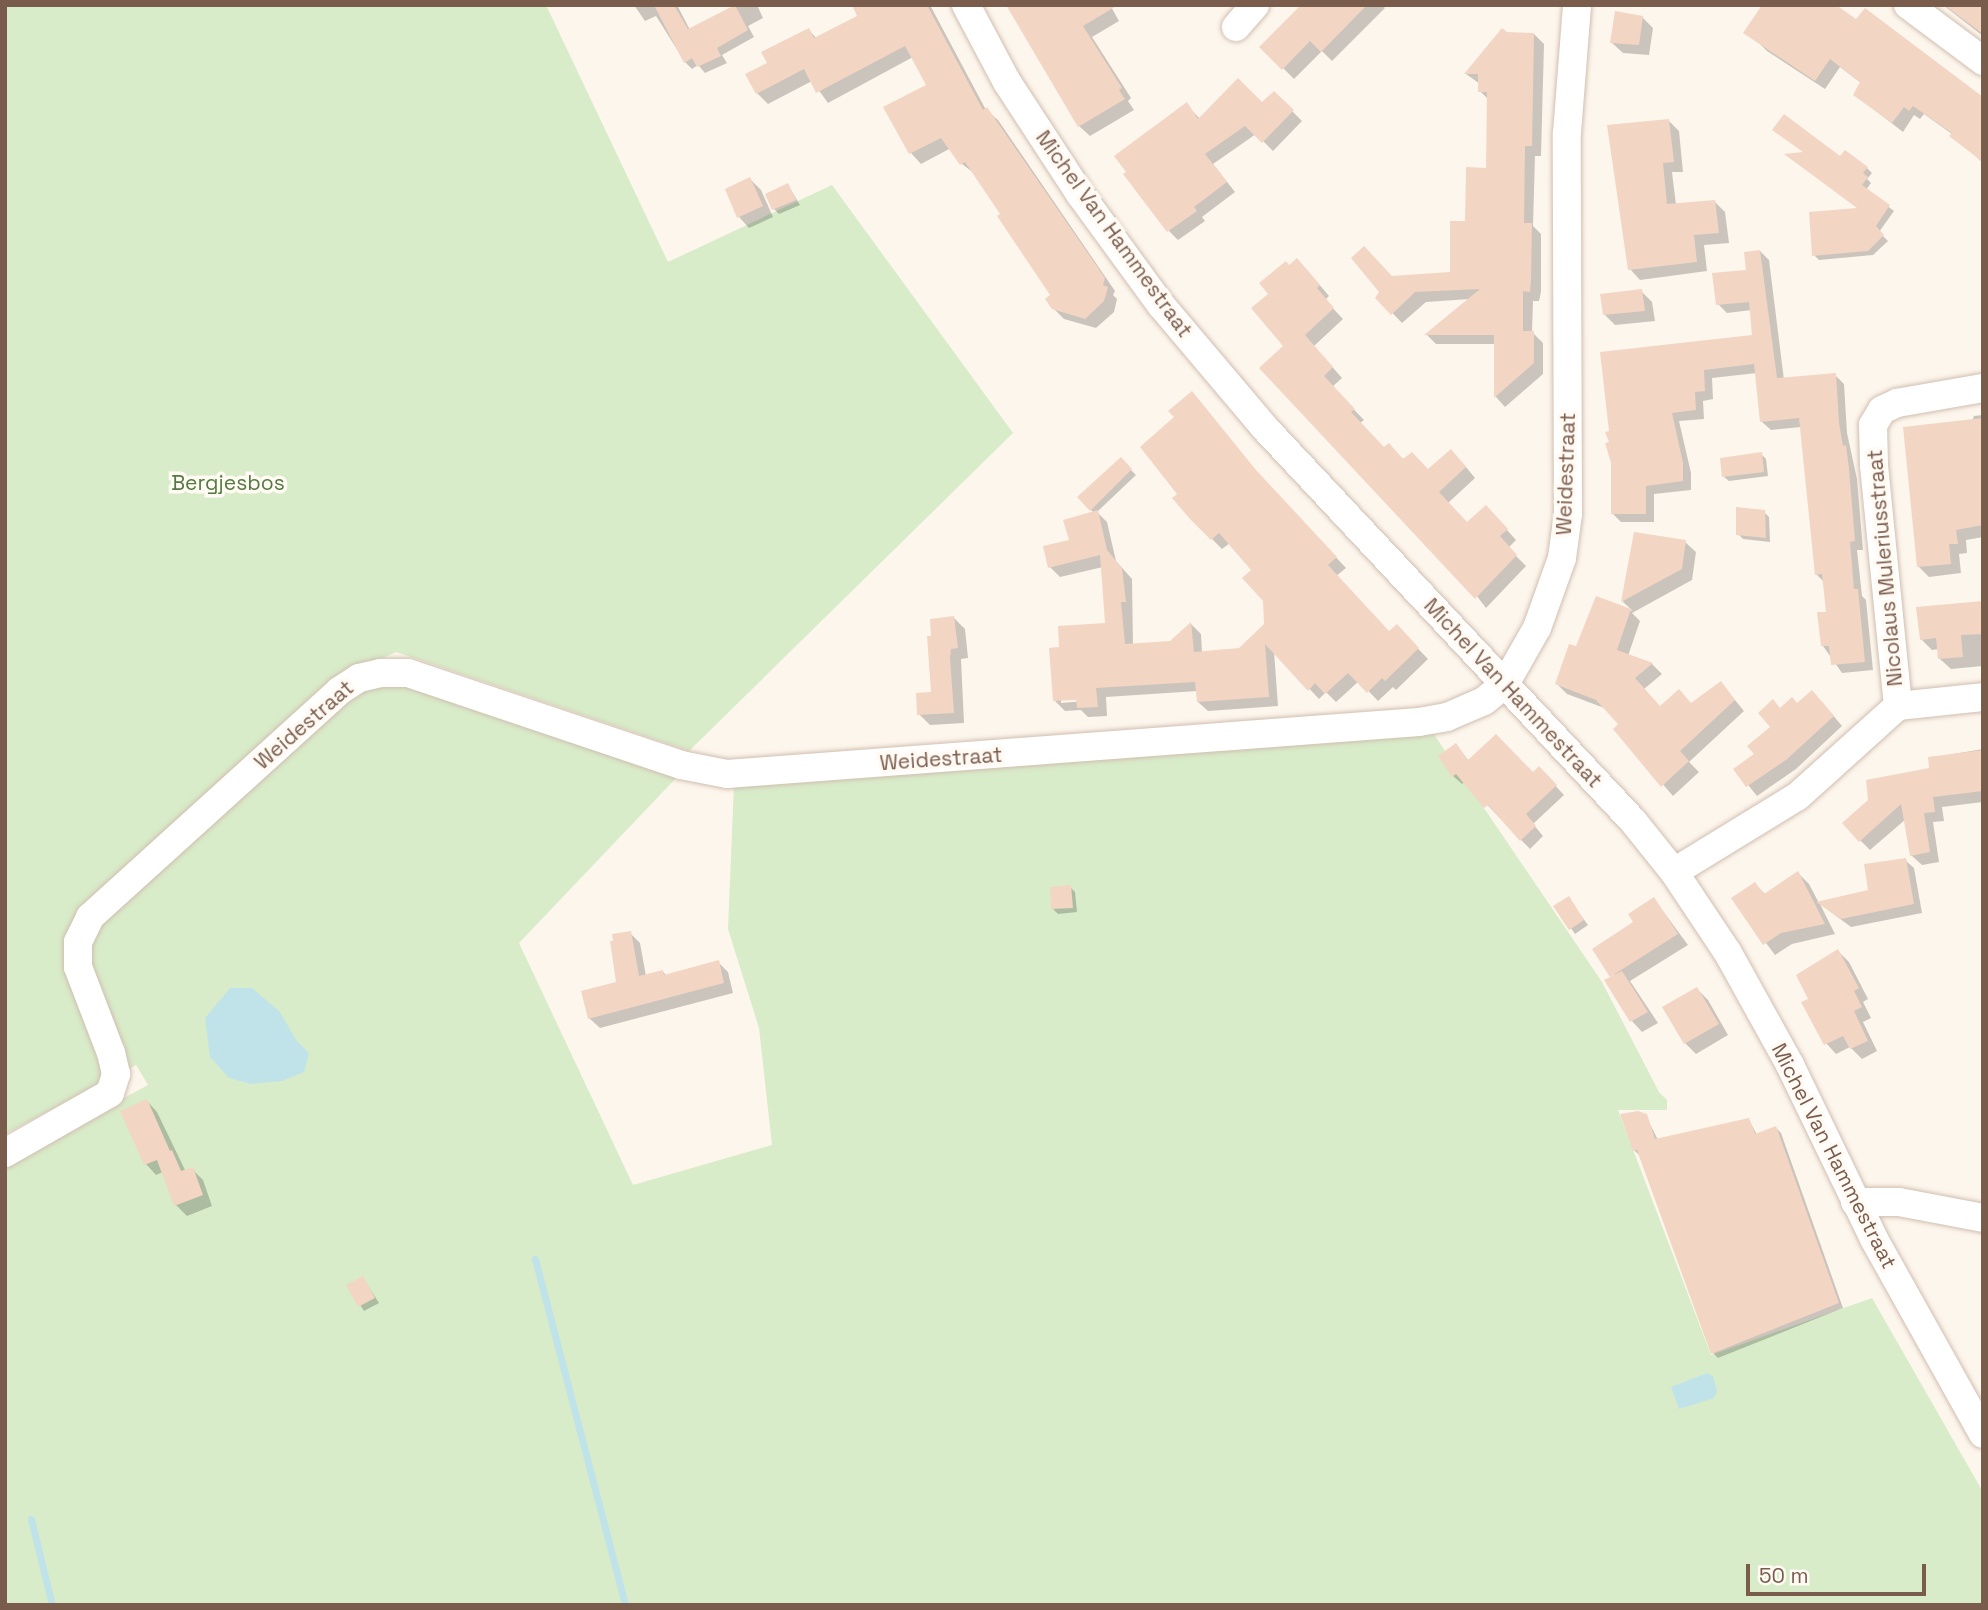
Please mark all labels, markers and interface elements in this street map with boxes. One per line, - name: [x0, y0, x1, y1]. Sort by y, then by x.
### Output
- street label: Michel Van Hammestraat: [1030, 126, 1198, 342]
- street label: Weidestraat: [1551, 412, 1581, 536]
- street label: Nicolaus Muleriusstraat: [1862, 449, 1908, 687]
- park label: Bergjesbos: [171, 470, 285, 496]
- street label: Michel Van Hammestraat: [1419, 593, 1607, 793]
- street label: Weidestraat: [249, 675, 359, 775]
- street label: Weidestraat: [879, 742, 1003, 776]
- street label: Michel Van Hammestraat: [1766, 1039, 1902, 1273]
- scale bar: [1750, 1550, 1930, 1594]
- text: 50 m: [1759, 1562, 1809, 1589]

